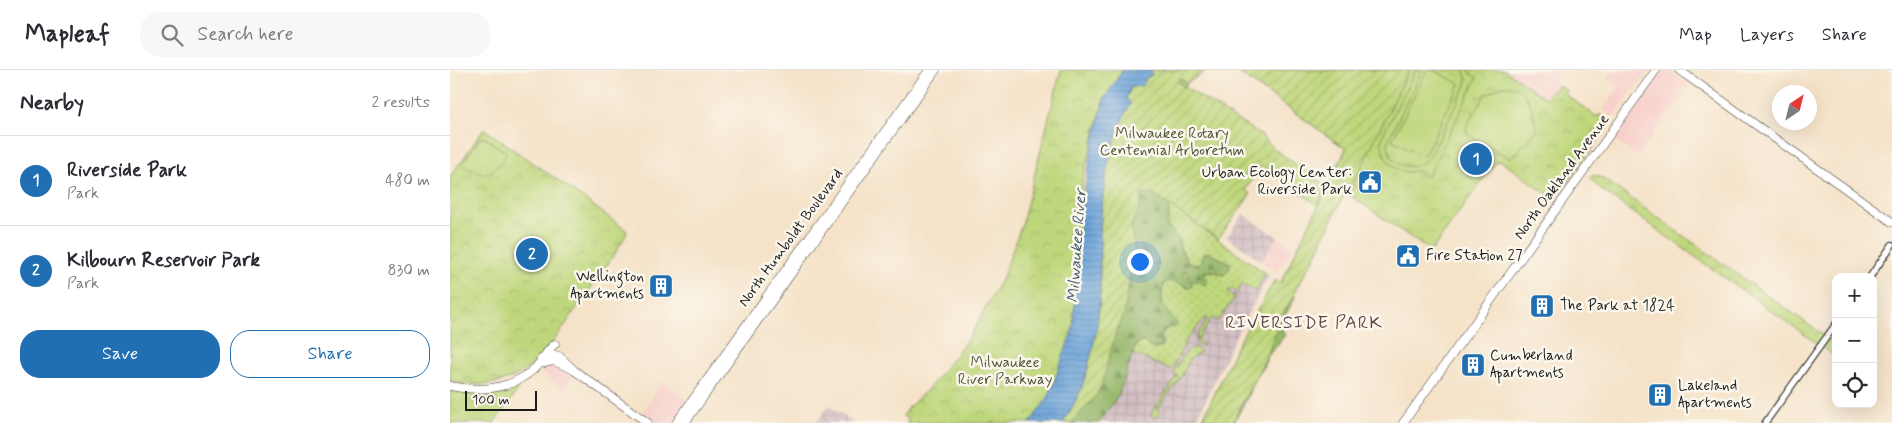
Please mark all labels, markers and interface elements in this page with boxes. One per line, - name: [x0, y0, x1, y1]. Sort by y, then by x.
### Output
- search box: [140, 12, 490, 57]
- text: Mapleaf: [25, 19, 110, 50]
- icon: search: [158, 21, 186, 49]
- text: Search here: [198, 22, 293, 47]
- text: Map: [1679, 23, 1712, 47]
- text: Layers: [1740, 23, 1794, 47]
- text: Share: [1822, 23, 1867, 47]
- north arrow: [1772, 85, 1817, 130]
- text: Nearby: [20, 89, 84, 117]
- text: 2 results: [372, 92, 430, 113]
- street label: North Oakland Avenue: [1510, 110, 1614, 244]
- park label: Milwaukee Rotary Centennial Arboretum: [1100, 124, 1244, 161]
- pin: 1: [1460, 140, 1492, 178]
- text: Riverside Park: [67, 158, 187, 183]
- place label: Urban Ecology Center: Riverside Park: [1202, 163, 1353, 200]
- street label: North Humboldt Boulevard: [734, 165, 848, 311]
- public building icon: Urban Ecology Center: Riverside Park: [1357, 169, 1383, 195]
- text: 1: [32, 170, 40, 191]
- text: 480 m: [385, 170, 430, 191]
- text: Park: [67, 183, 99, 204]
- water label: Milwaukee River: [1063, 186, 1092, 304]
- pin: 2: [516, 235, 548, 273]
- public building icon: Fire Station 27: [1395, 243, 1421, 269]
- place label: Fire Station 27: [1426, 246, 1523, 266]
- text: Kilbourn Reservoir Park: [67, 248, 260, 273]
- your location: [1127, 249, 1153, 275]
- text: 2: [32, 260, 40, 281]
- text: 830 m: [388, 260, 430, 281]
- place label: Wellington Apartments: [570, 267, 644, 305]
- text: Park: [67, 273, 99, 294]
- building icon: Wellington Apartments: [648, 273, 674, 299]
- map controls: [1832, 273, 1877, 408]
- button: +: [1832, 273, 1877, 318]
- building icon: The Park at 1824: [1529, 293, 1555, 319]
- place label: The Park at 1824: [1560, 296, 1675, 316]
- district label: RIVERSIDE PARK: [1225, 311, 1383, 335]
- button: −: [1832, 318, 1877, 363]
- button: Save: [20, 330, 220, 378]
- button: Share: [230, 330, 430, 378]
- place label: Cumberland Apartments: [1490, 346, 1573, 384]
- building icon: Cumberland Apartments: [1460, 352, 1486, 378]
- park label: Milwaukee River Parkway: [958, 353, 1053, 390]
- button: locate: [1832, 363, 1877, 408]
- place label: Lakeland Apartments: [1678, 376, 1752, 414]
- building icon: Lakeland Apartments: [1647, 382, 1673, 408]
- scale bar: [465, 388, 538, 411]
- text: 100 m: [472, 391, 510, 409]

